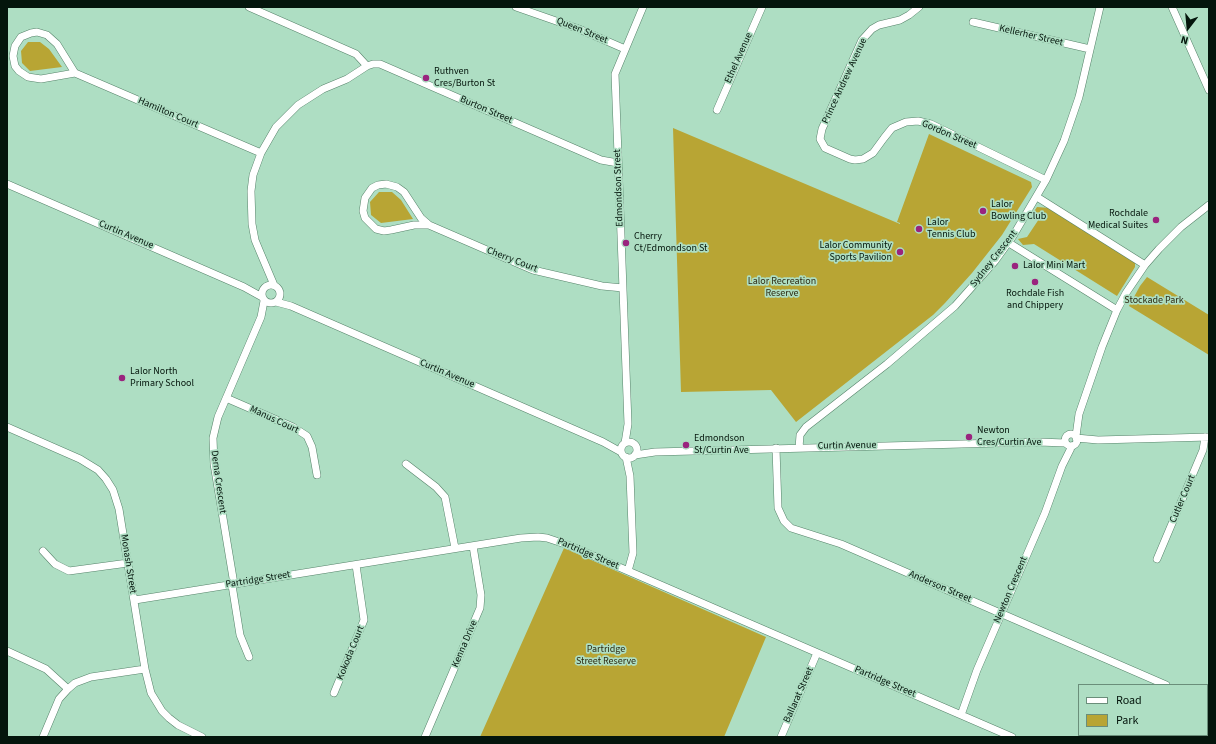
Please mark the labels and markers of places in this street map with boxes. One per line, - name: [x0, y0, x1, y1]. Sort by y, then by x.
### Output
- place label: Ruthven Cres/Burton St: [434, 66, 495, 90]
- marker: Ruthven Cres/Burton St: [421, 73, 431, 83]
- place label: Lalor Bowling Club: [991, 199, 1046, 222]
- marker: Lalor Bowling Club: [978, 206, 988, 216]
- place label: Rochdale Medical Suites: [1088, 208, 1148, 232]
- marker: Rochdale Medical Suites: [1151, 215, 1161, 225]
- place label: Lalor Tennis Club: [927, 217, 975, 240]
- marker: Lalor Tennis Club: [914, 224, 924, 234]
- place label: Cherry Ct/Edmondson St: [634, 231, 707, 254]
- marker: Cherry Ct/Edmondson St: [621, 238, 631, 248]
- place label: Lalor Community Sports Pavilion: [820, 240, 892, 264]
- marker: Lalor Community Sports Pavilion: [895, 247, 905, 257]
- place label: Lalor Mini Mart: [1023, 260, 1085, 272]
- marker: Lalor Mini Mart: [1010, 261, 1020, 271]
- marker: Rochdale Fish and Chippery: [1030, 277, 1040, 287]
- place label: Rochdale Fish and Chippery: [1006, 288, 1064, 312]
- place label: Lalor North Primary School: [130, 366, 194, 390]
- marker: Lalor North Primary School: [117, 373, 127, 383]
- place label: Newton Cres/Curtin Ave: [977, 425, 1041, 448]
- marker: Newton Cres/Curtin Ave: [964, 432, 974, 442]
- place label: Edmondson St/Curtin Ave: [694, 433, 749, 456]
- marker: Edmondson St/Curtin Ave: [681, 440, 691, 450]

